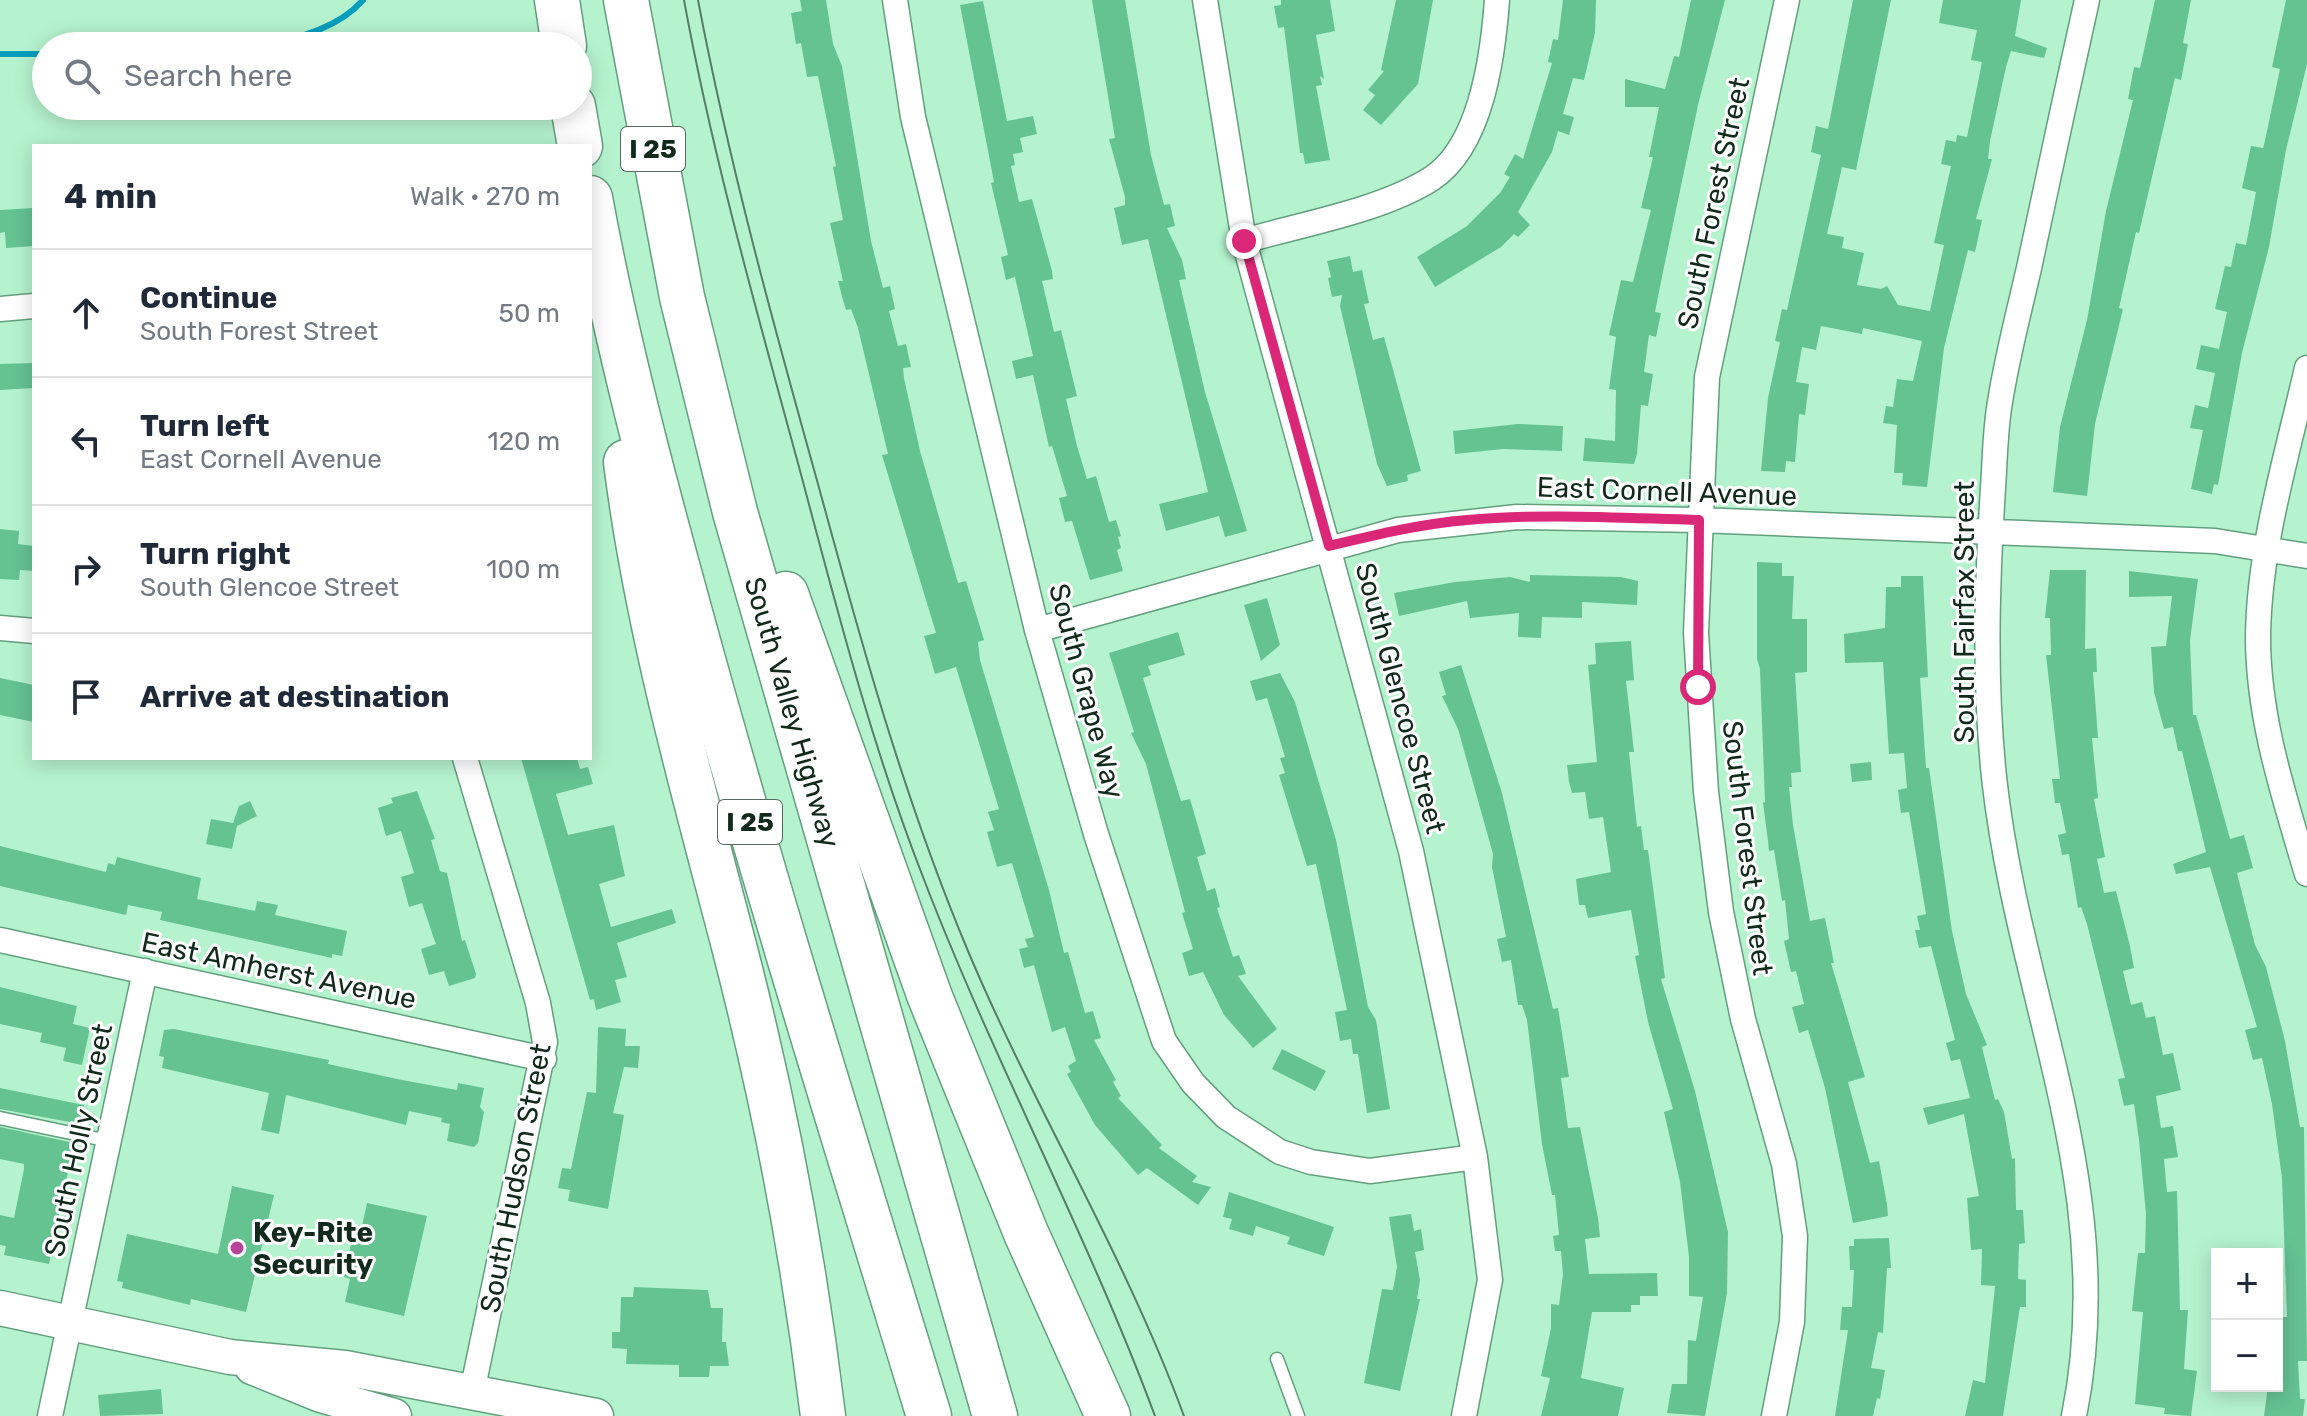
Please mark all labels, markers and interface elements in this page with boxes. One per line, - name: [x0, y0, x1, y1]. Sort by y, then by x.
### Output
- search box: [32, 32, 592, 120]
- icon: search: [60, 54, 104, 98]
- text: Search here: [124, 58, 292, 94]
- street label: South Forest Street: [1671, 74, 1756, 332]
- road number: I 25: [621, 127, 685, 171]
- text: 4 min: [64, 176, 157, 217]
- text: Walk · 270 m: [410, 181, 560, 212]
- route end: [1226, 223, 1262, 259]
- text: Continue: [140, 280, 277, 316]
- icon: ahead: [64, 291, 108, 335]
- text: 50 m: [499, 298, 560, 329]
- text: South Forest Street: [140, 316, 378, 347]
- text: Turn left: [140, 408, 270, 444]
- icon: left: [64, 419, 108, 463]
- text: 120 m: [488, 426, 560, 457]
- text: East Cornell Avenue: [140, 444, 382, 475]
- street label: East Cornell Avenue: [1536, 470, 1798, 513]
- street label: South Fairfax Street: [1948, 481, 1981, 743]
- text: Turn right: [140, 536, 291, 572]
- icon: right: [64, 547, 108, 591]
- text: 100 m: [486, 554, 560, 585]
- street label: South Glencoe Street: [1349, 559, 1453, 837]
- text: South Glencoe Street: [140, 572, 399, 603]
- street label: South Valley Highway: [738, 573, 847, 852]
- street label: South Grape Way: [1042, 580, 1131, 802]
- route start: [1680, 669, 1716, 705]
- icon: arrive: [64, 675, 108, 719]
- text: Arrive at destination: [140, 679, 450, 715]
- street label: South Forest Street: [1716, 719, 1780, 977]
- road number: I 25: [718, 800, 782, 844]
- street label: East Amherst Avenue: [138, 925, 419, 1016]
- street label: South Holly Street: [38, 1021, 119, 1260]
- street label: South Hudson Street: [473, 1040, 558, 1316]
- place label: Key-Rite Security: [253, 1216, 373, 1281]
- marker: Key-Rite Security: [228, 1239, 246, 1257]
- map controls: [2211, 1248, 2283, 1392]
- button: +: [2211, 1248, 2283, 1320]
- button: −: [2211, 1320, 2283, 1392]

